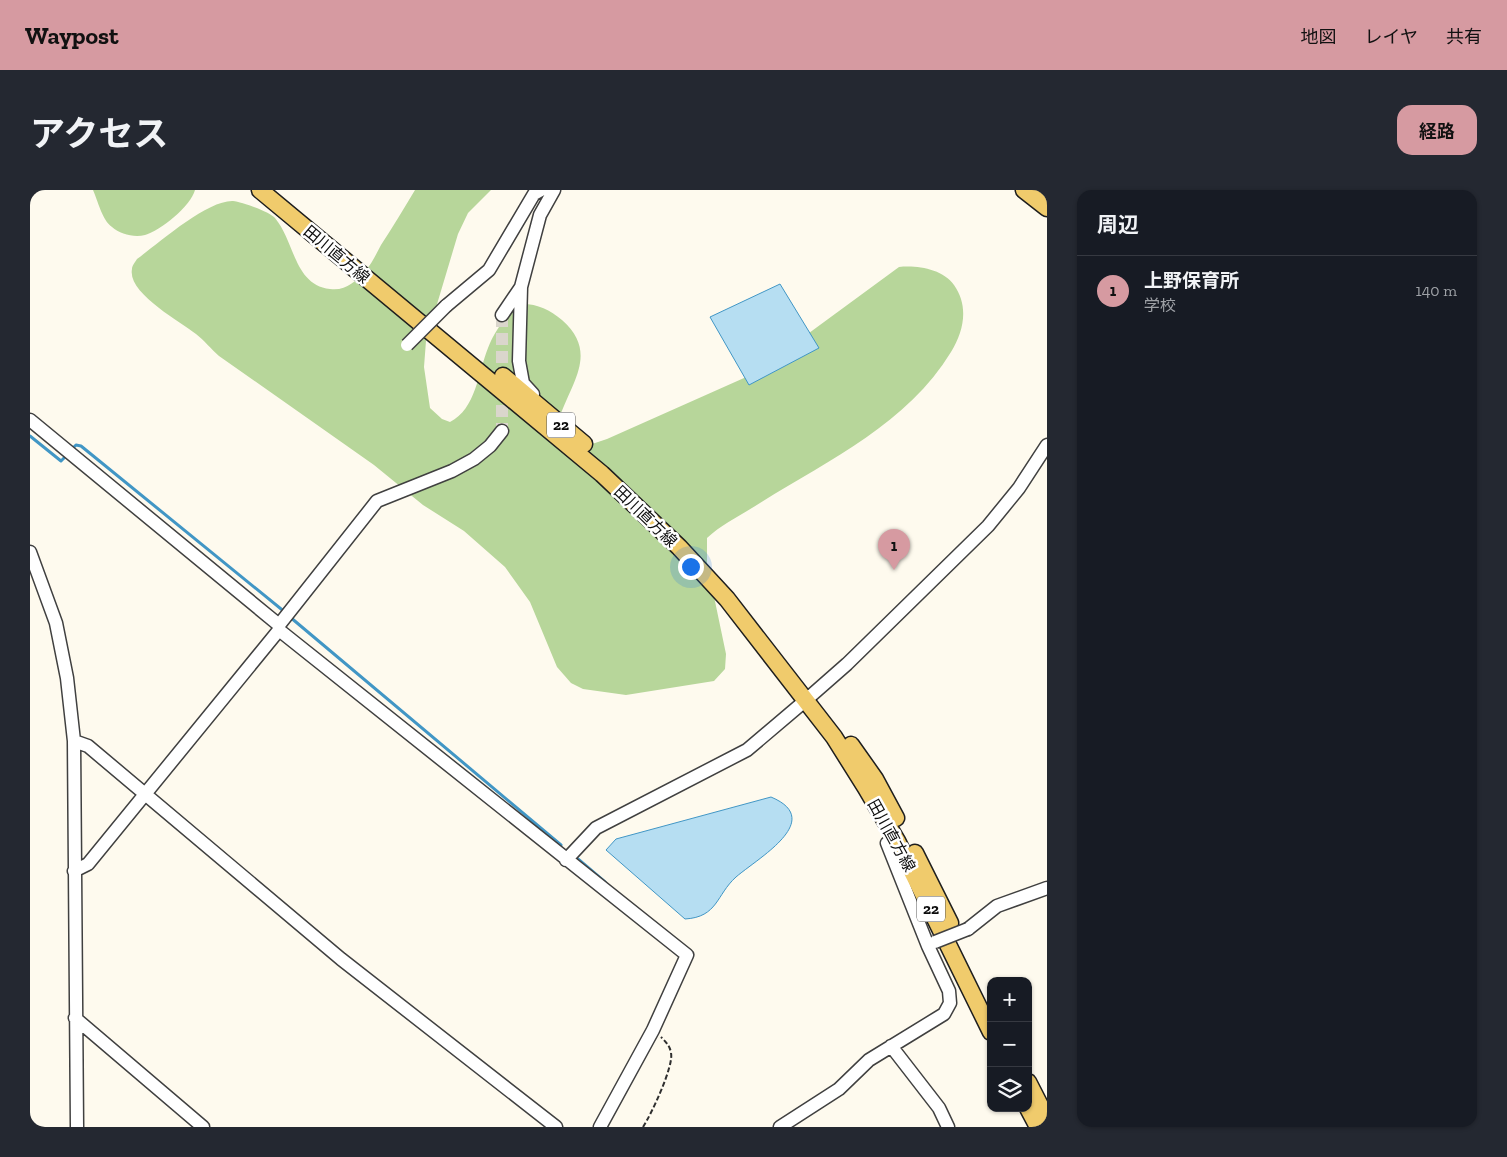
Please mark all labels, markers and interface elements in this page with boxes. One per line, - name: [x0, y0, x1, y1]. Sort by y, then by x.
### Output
- text: Waypost: [25, 21, 119, 50]
- text: 地図: [1301, 26, 1337, 48]
- text: レイヤ: [1365, 26, 1418, 48]
- text: 共有: [1446, 26, 1482, 48]
- button: 経路: [1397, 105, 1477, 155]
- text: アクセス: [30, 113, 168, 155]
- text: 周辺: [1097, 212, 1139, 237]
- street label: 田川直方線: [300, 221, 373, 287]
- text: 上野保育所: [1144, 269, 1239, 292]
- text: 1: [1110, 281, 1116, 300]
- text: 140 m: [1416, 281, 1457, 300]
- text: 学校: [1144, 296, 1176, 315]
- road number: 22: [547, 412, 575, 438]
- street label: 田川直方線: [610, 482, 681, 551]
- pin: 1: [878, 529, 910, 570]
- your location: [678, 554, 704, 580]
- street label: 田川直方線: [864, 796, 919, 875]
- road number: 22: [917, 896, 945, 922]
- map controls: [987, 977, 1032, 1112]
- button: +: [987, 977, 1032, 1022]
- button: −: [987, 1022, 1032, 1067]
- button: layers: [987, 1067, 1032, 1112]

